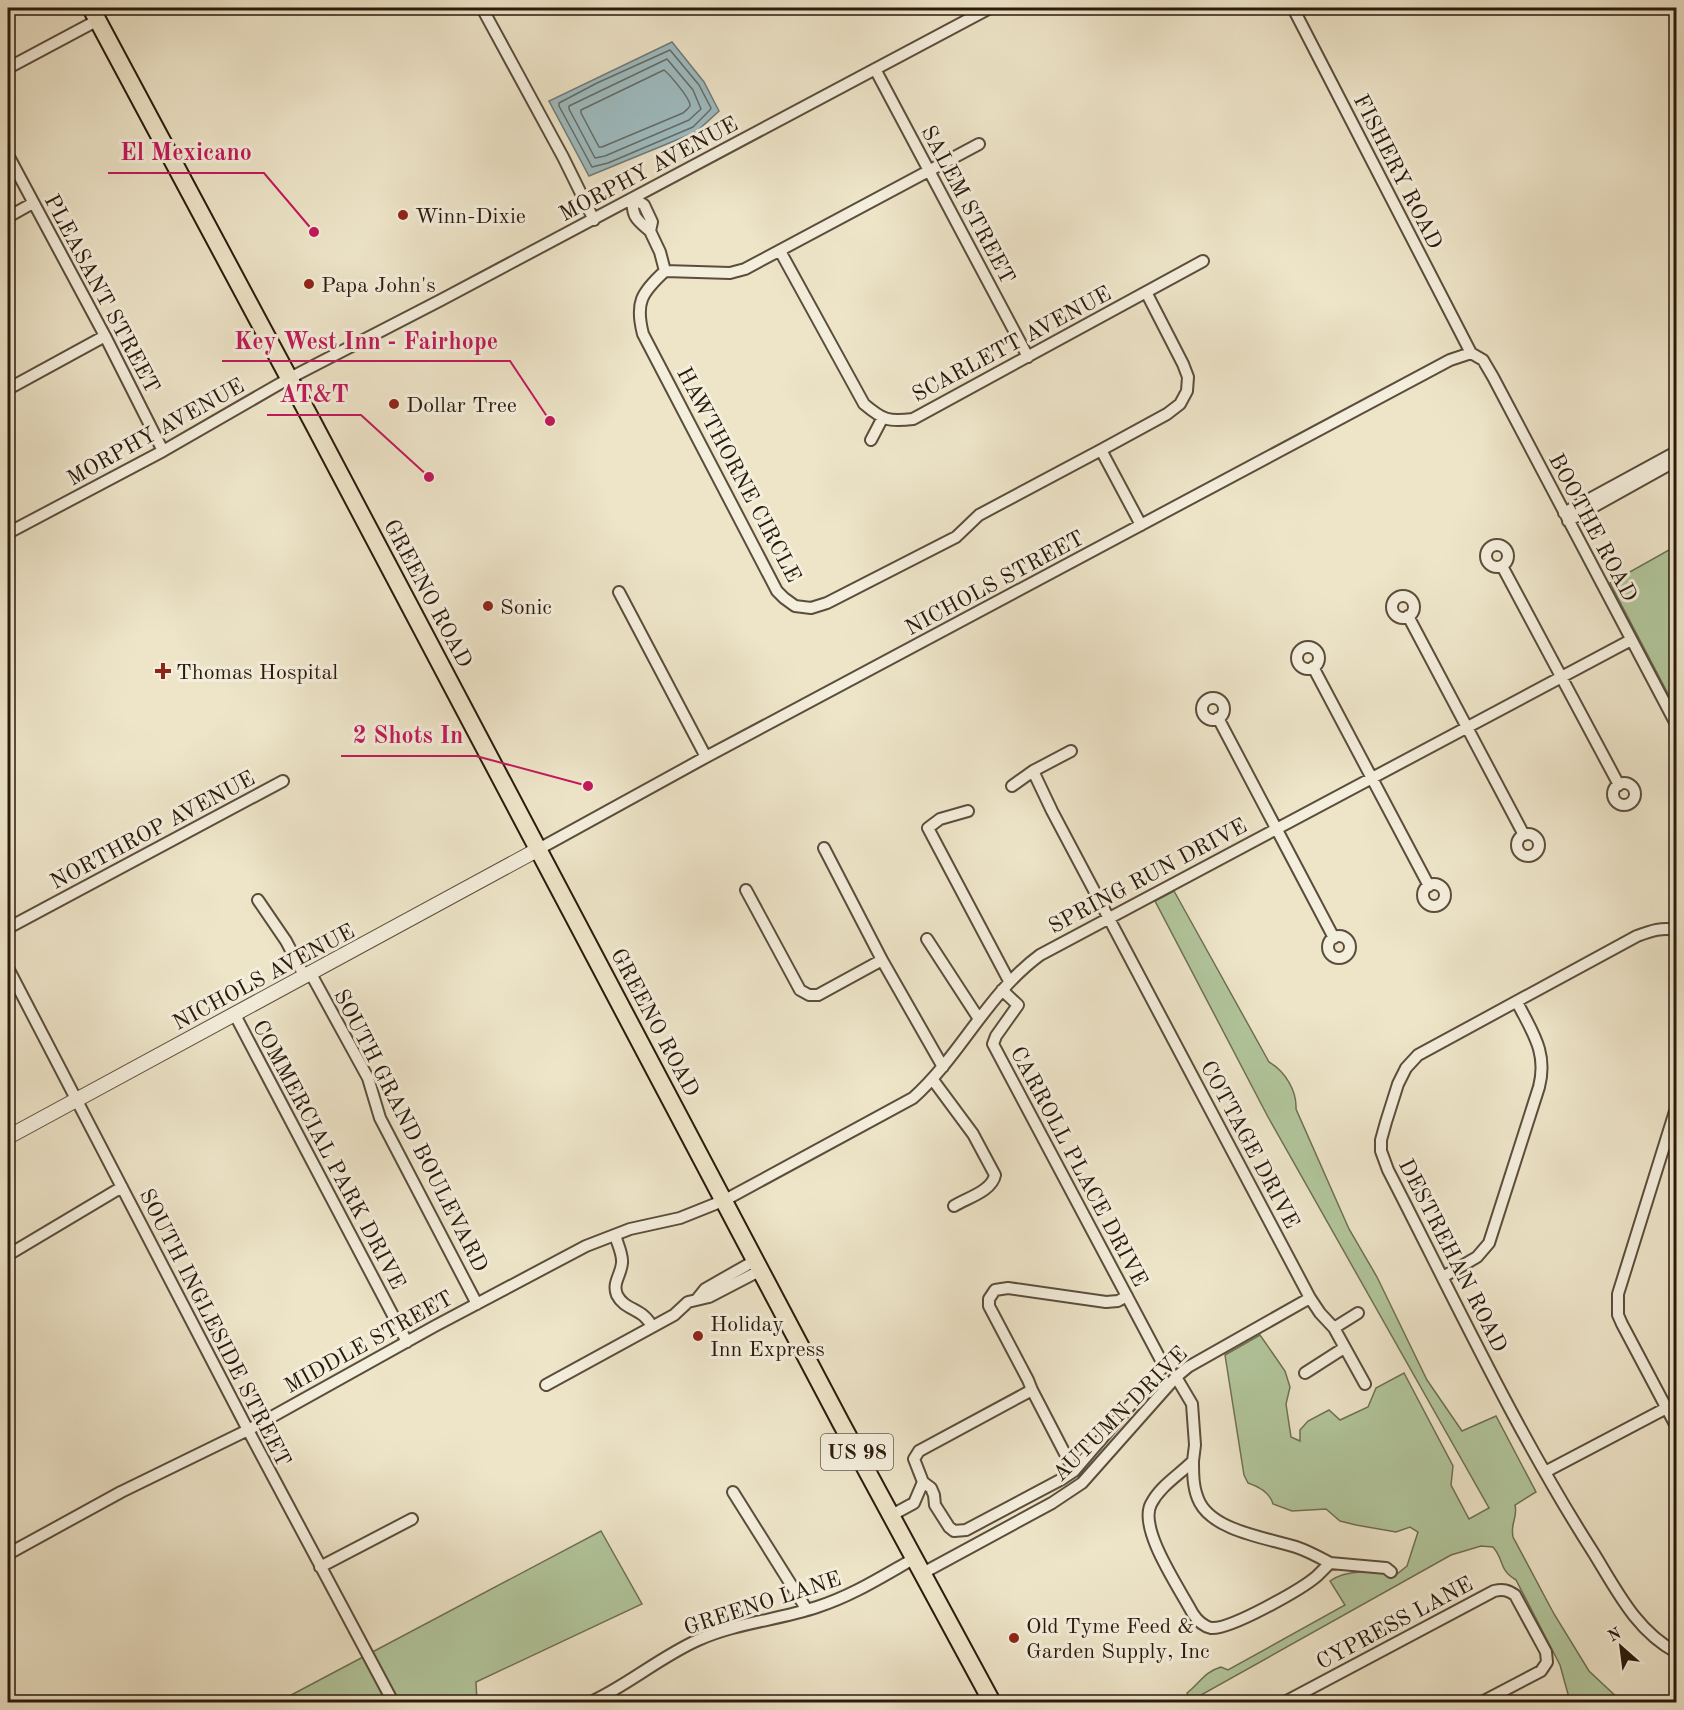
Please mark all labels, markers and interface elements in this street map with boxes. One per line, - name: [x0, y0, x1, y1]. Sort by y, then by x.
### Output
- street label: FISHERY ROAD: [1349, 91, 1446, 253]
- street label: MORPHY AVENUE: [556, 113, 742, 226]
- street label: SALEM STREET: [916, 122, 1018, 288]
- callout: El Mexicano: [108, 131, 264, 173]
- text: El Mexicano: [120, 142, 252, 166]
- street label: PLEASANT STREET: [40, 191, 163, 397]
- place label: Winn-Dixie: [415, 206, 526, 228]
- marker: Winn-Dixie: [396, 208, 410, 222]
- place label: Papa John's: [321, 275, 436, 297]
- marker: Papa John's: [302, 277, 316, 291]
- street label: SCARLETT AVENUE: [909, 283, 1115, 407]
- callout: Key West Inn - Fairhope: [222, 319, 510, 361]
- text: Key West Inn - Fairhope: [234, 331, 498, 355]
- street label: HAWTHORNE CIRCLE: [672, 364, 804, 586]
- callout: AT&T: [267, 373, 361, 415]
- street label: MORPHY AVENUE: [64, 375, 248, 491]
- text: AT&T: [279, 384, 349, 408]
- place label: Dollar Tree: [406, 395, 517, 417]
- marker: Dollar Tree: [387, 397, 401, 411]
- street label: BOOTHE ROAD: [1544, 450, 1640, 606]
- street label: GREENO ROAD: [379, 516, 476, 672]
- street label: NICHOLS STREET: [902, 527, 1088, 640]
- place label: Sonic: [500, 597, 552, 619]
- marker: Sonic: [481, 599, 495, 613]
- marker: Thomas Hospital: [154, 662, 172, 680]
- place label: Thomas Hospital: [176, 662, 338, 684]
- callout: 2 Shots In: [341, 714, 476, 756]
- text: 2 Shots In: [353, 725, 463, 749]
- street label: NORTHROP AVENUE: [47, 768, 259, 894]
- street label: SPRING RUN DRIVE: [1045, 815, 1251, 938]
- street label: NICHOLS AVENUE: [169, 921, 358, 1035]
- street label: GREENO ROAD: [606, 945, 703, 1101]
- street label: SOUTH GRAND BOULEVARD: [329, 986, 491, 1276]
- street label: COMMERCIAL PARK DRIVE: [248, 1017, 409, 1293]
- street label: CARROLL PLACE DRIVE: [1006, 1043, 1151, 1291]
- street label: COTTAGE DRIVE: [1196, 1057, 1303, 1232]
- street label: DESTREHAN ROAD: [1394, 1156, 1511, 1356]
- street label: SOUTH INGLESIDE STREET: [134, 1186, 294, 1470]
- street label: MIDDLE STREET: [281, 1287, 457, 1398]
- place label: Holiday Inn Express: [710, 1314, 825, 1361]
- marker: Holiday Inn Express: [691, 1329, 705, 1343]
- street label: AUTUMN DRIVE: [1049, 1343, 1192, 1486]
- road number: US 98: [821, 1434, 893, 1470]
- street label: GREENO LANE: [681, 1568, 844, 1640]
- street label: CYPRESS LANE: [1313, 1573, 1477, 1674]
- place label: Old Tyme Feed & Garden Supply, Inc: [1026, 1616, 1210, 1663]
- north arrow: [1591, 1617, 1651, 1677]
- text: N: [1606, 1625, 1625, 1645]
- marker: Old Tyme Feed & Garden Supply, Inc: [1007, 1631, 1021, 1645]

